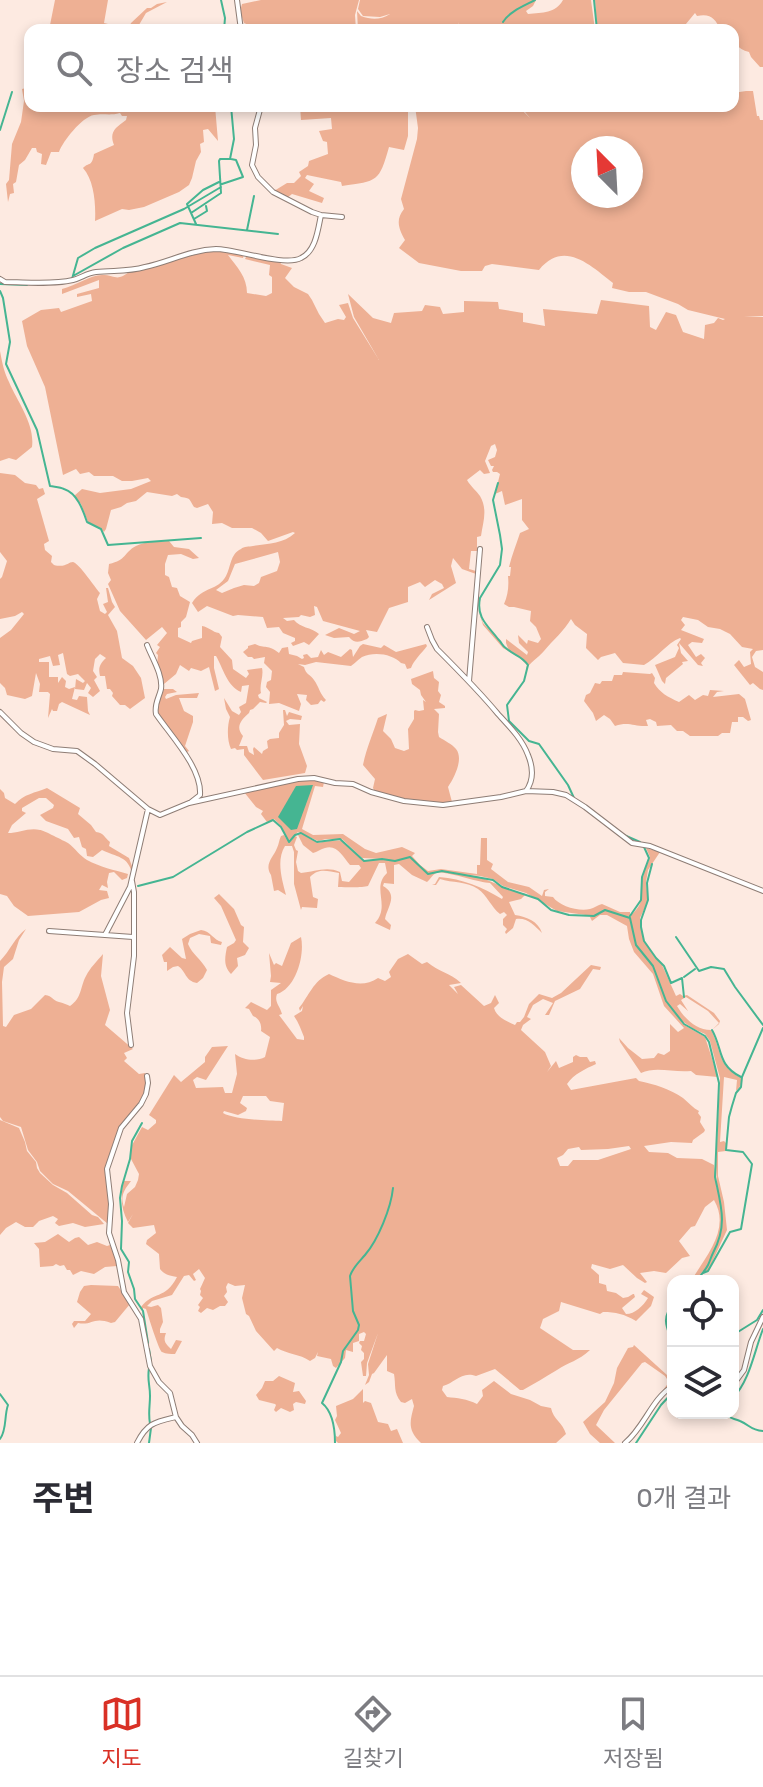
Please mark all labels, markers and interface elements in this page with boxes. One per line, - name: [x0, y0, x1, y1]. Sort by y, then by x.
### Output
- search box: [24, 24, 739, 112]
- icon: search: [52, 46, 96, 90]
- text: 장소 검색: [116, 53, 234, 89]
- north arrow: [571, 136, 643, 208]
- map controls: [667, 1275, 739, 1419]
- button: locate: [667, 1275, 739, 1347]
- button: layers: [667, 1347, 739, 1419]
- text: 주변: [32, 1478, 95, 1519]
- text: 0개 결과: [636, 1483, 731, 1514]
- tab: 지도: [100, 1692, 144, 1772]
- tab: 길찾기: [343, 1692, 403, 1772]
- tab: 저장됨: [603, 1692, 663, 1772]

